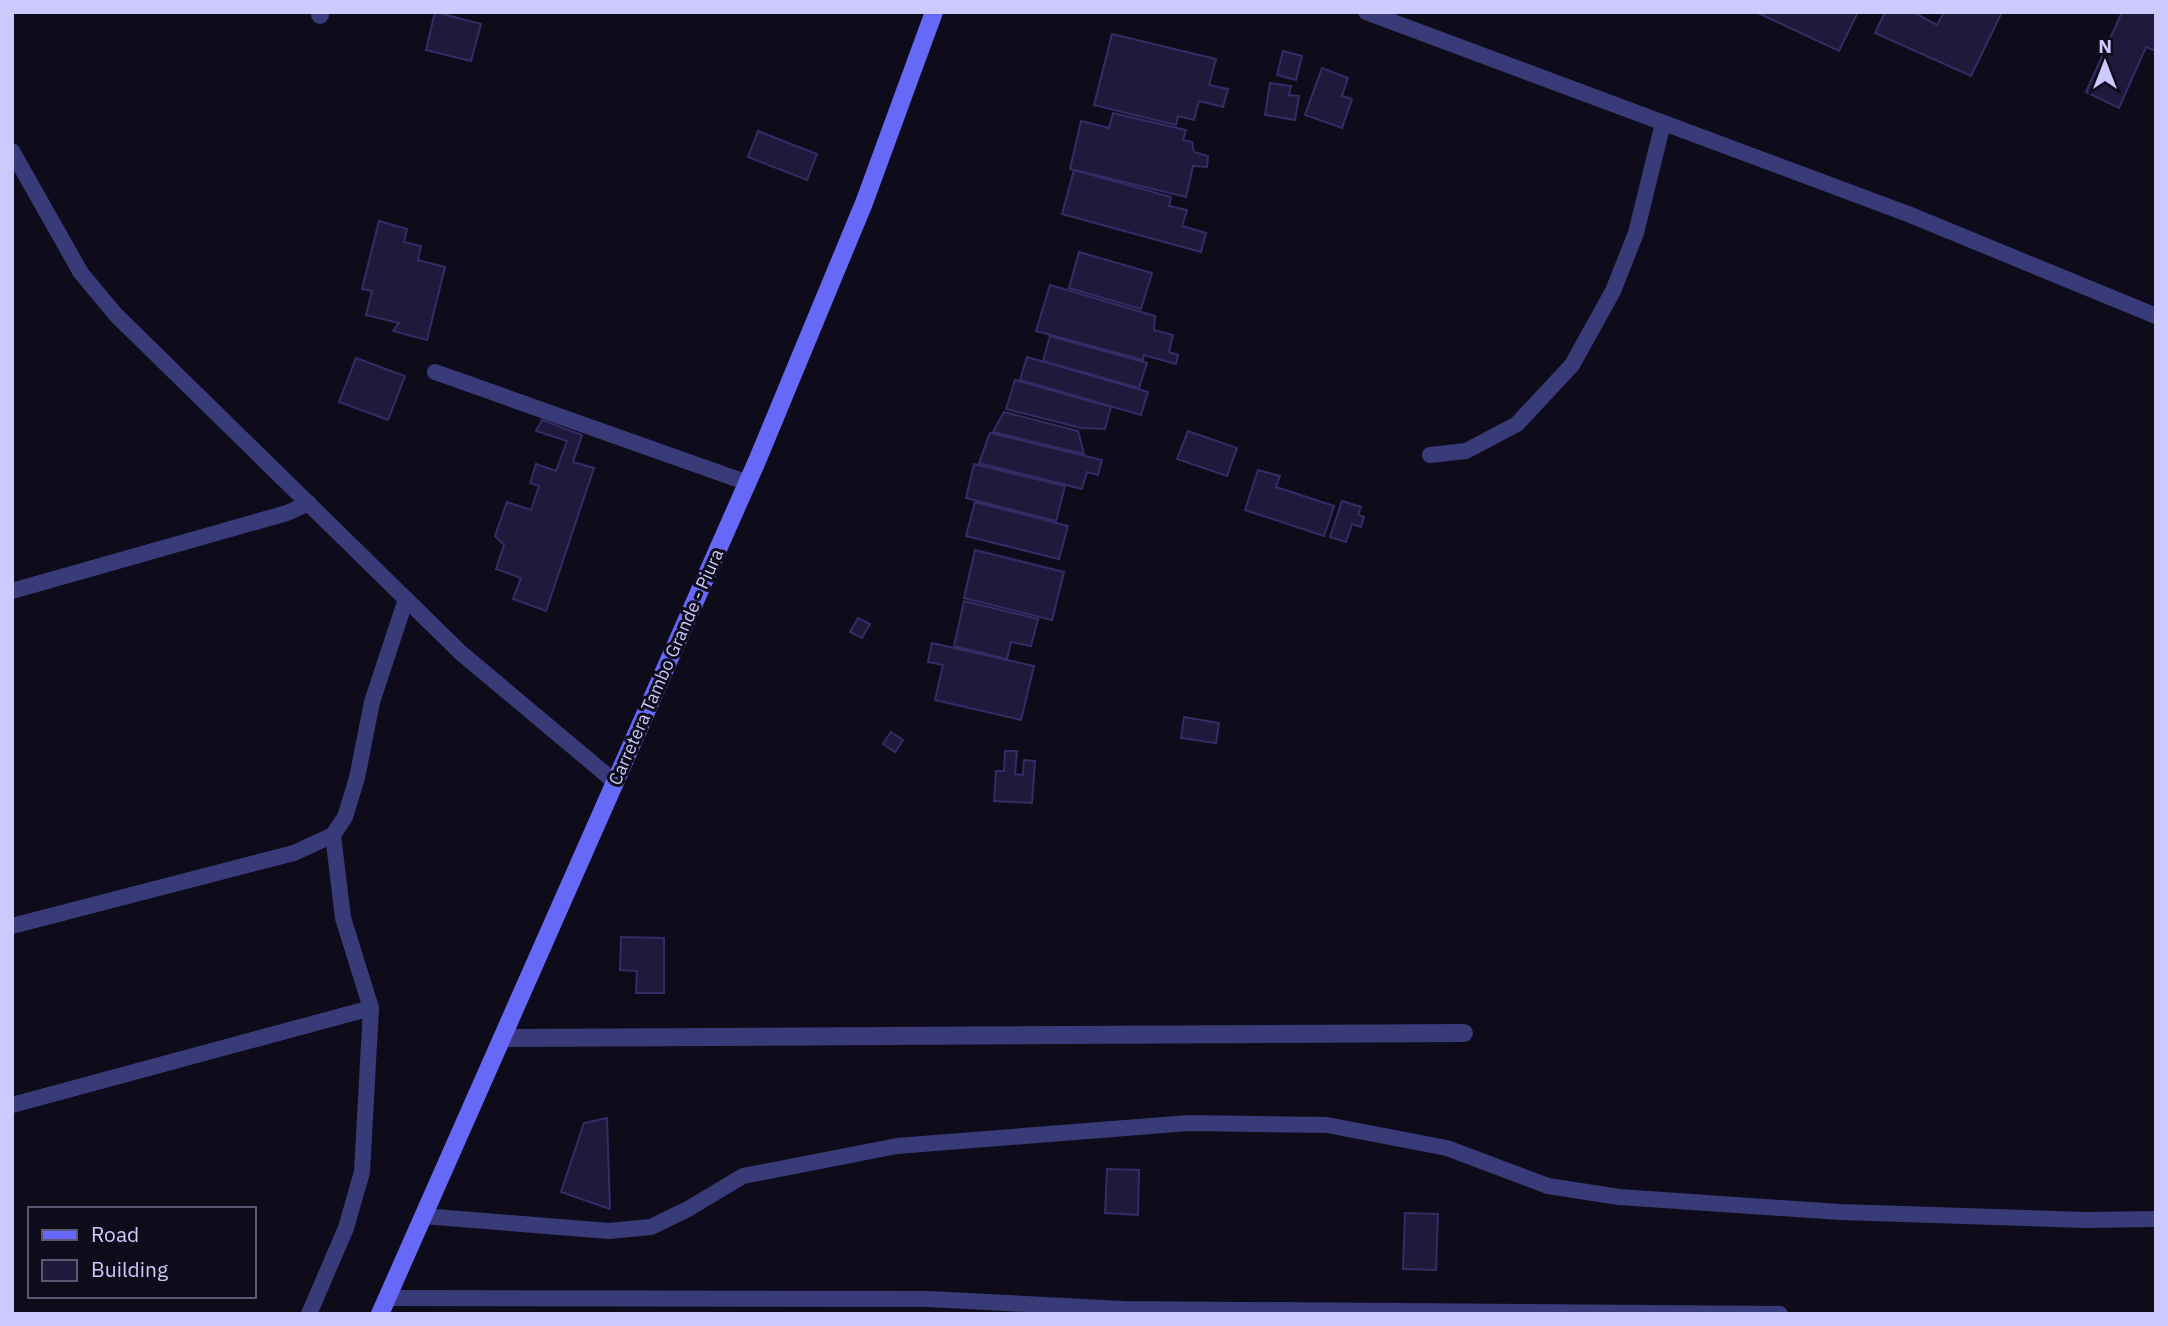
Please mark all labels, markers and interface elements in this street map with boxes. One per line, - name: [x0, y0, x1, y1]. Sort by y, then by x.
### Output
- north arrow: [2070, 28, 2140, 98]
- text: N: [2098, 34, 2112, 58]
- street label: Carretera Tambo Grande - Piura: [603, 545, 728, 788]
- legend: [28, 1207, 256, 1298]
- text: Road: [91, 1220, 139, 1248]
- text: Building: [91, 1255, 168, 1283]

